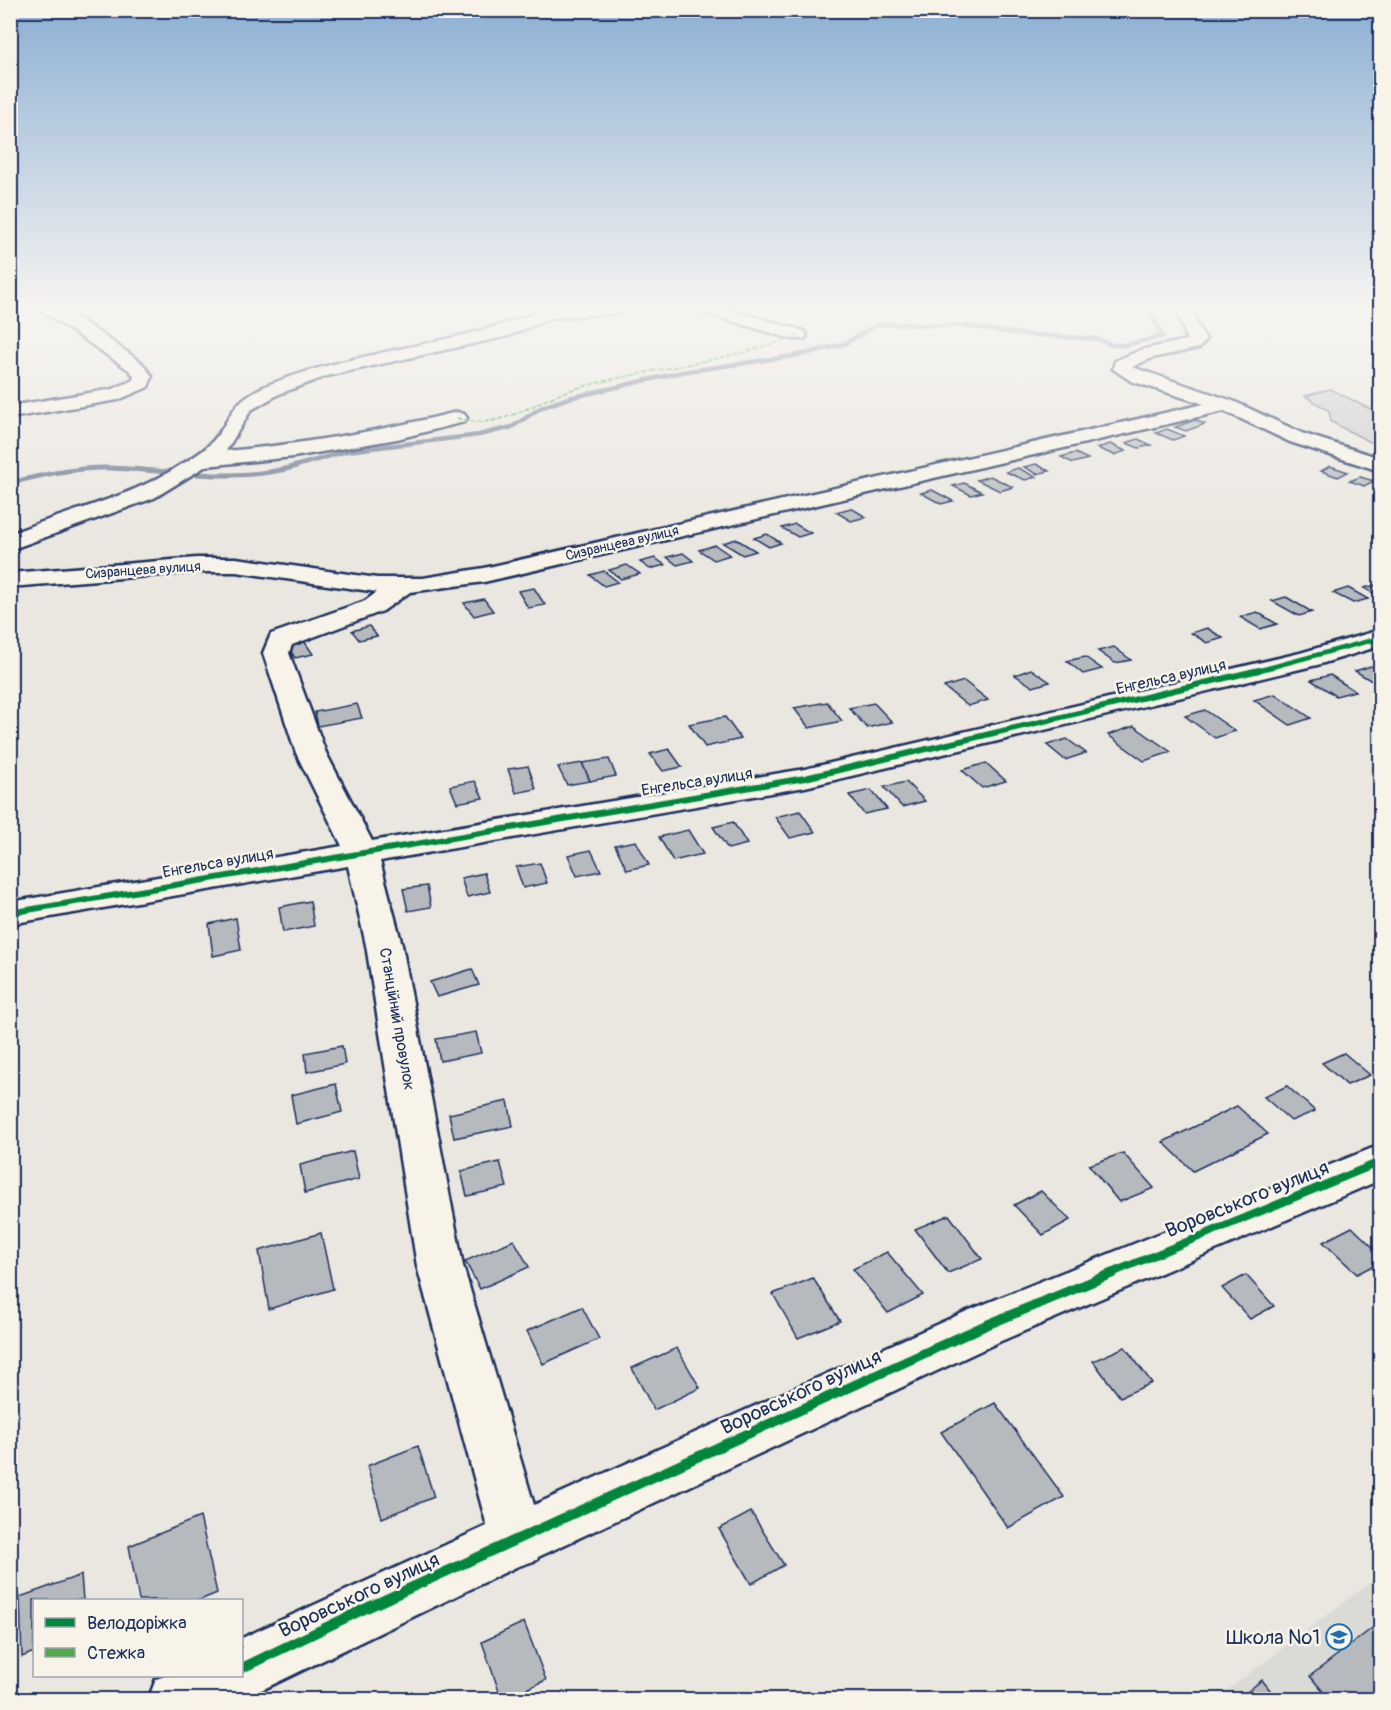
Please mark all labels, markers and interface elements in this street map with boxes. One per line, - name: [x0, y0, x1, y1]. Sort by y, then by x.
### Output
- street label: Сизранцева вулиця: [564, 522, 680, 564]
- street label: Сизранцева вулиця: [85, 557, 201, 583]
- street label: Енгельса вулиця: [1114, 655, 1228, 699]
- street label: Енгельса вулиця: [640, 763, 754, 801]
- street label: Енгельса вулиця: [161, 843, 275, 883]
- street label: Станційний провулок: [375, 946, 419, 1092]
- street label: Воровського вулиця: [1162, 1155, 1332, 1243]
- street label: Воровського вулиця: [717, 1344, 885, 1440]
- street label: Воровського вулиця: [275, 1547, 443, 1643]
- legend: [33, 1599, 243, 1677]
- text: Велодоріжка: [87, 1612, 187, 1635]
- school or university icon: Школа №1: [1324, 1622, 1354, 1652]
- place label: Школа №1: [1226, 1625, 1320, 1650]
- text: Стежка: [87, 1642, 145, 1665]

